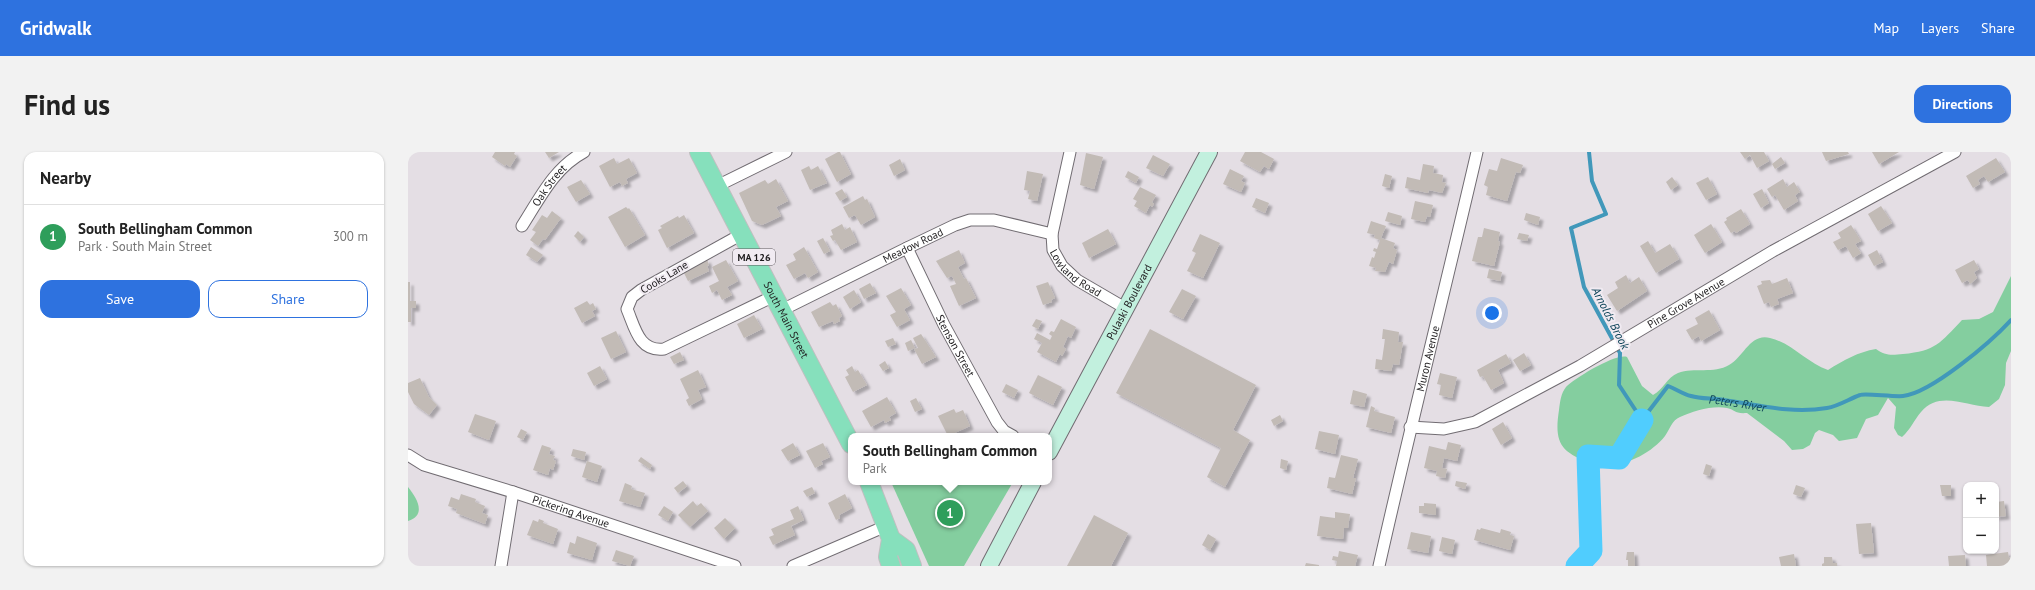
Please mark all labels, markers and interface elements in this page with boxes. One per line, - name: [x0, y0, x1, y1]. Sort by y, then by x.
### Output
- text: Gridwalk: [20, 16, 92, 40]
- text: Map: [1873, 19, 1899, 37]
- text: Layers: [1921, 19, 1959, 37]
- text: Share: [1981, 19, 2015, 37]
- button: Directions: [1914, 85, 2011, 123]
- text: Find us: [24, 86, 110, 123]
- street label: Oak Street: [529, 161, 569, 209]
- text: Nearby: [40, 167, 91, 189]
- text: South Bellingham Common: [78, 219, 252, 238]
- street label: Meadow Road: [880, 225, 945, 266]
- text: 1: [49, 228, 57, 245]
- text: 300 m: [333, 228, 368, 245]
- text: Park · South Main Street: [78, 238, 212, 255]
- street label: Lowland Road: [1047, 247, 1104, 300]
- road number: MA 126: [733, 249, 775, 265]
- street label: Cooks Lane: [638, 257, 691, 297]
- street label: Pulaski Boulevard: [1103, 262, 1155, 342]
- street label: Pine Grove Avenue: [1645, 274, 1727, 331]
- street label: South Main Street: [761, 279, 812, 361]
- button: Save: [40, 280, 200, 318]
- button: Share: [208, 280, 368, 318]
- water label: Arnolds Brook: [1588, 283, 1633, 352]
- your location: [1482, 303, 1502, 323]
- street label: Stenson Street: [933, 312, 978, 379]
- street label: Muron Avenue: [1413, 324, 1443, 393]
- water label: Peters River: [1708, 391, 1768, 414]
- popup: [848, 433, 1052, 485]
- text: South Bellingham Common: [863, 441, 1037, 460]
- text: Park: [863, 460, 887, 477]
- map controls: [1963, 482, 1999, 554]
- button: +: [1963, 482, 1999, 518]
- street label: Pickering Avenue: [531, 492, 612, 531]
- pin: 1: [937, 498, 963, 528]
- button: −: [1963, 518, 1999, 554]

